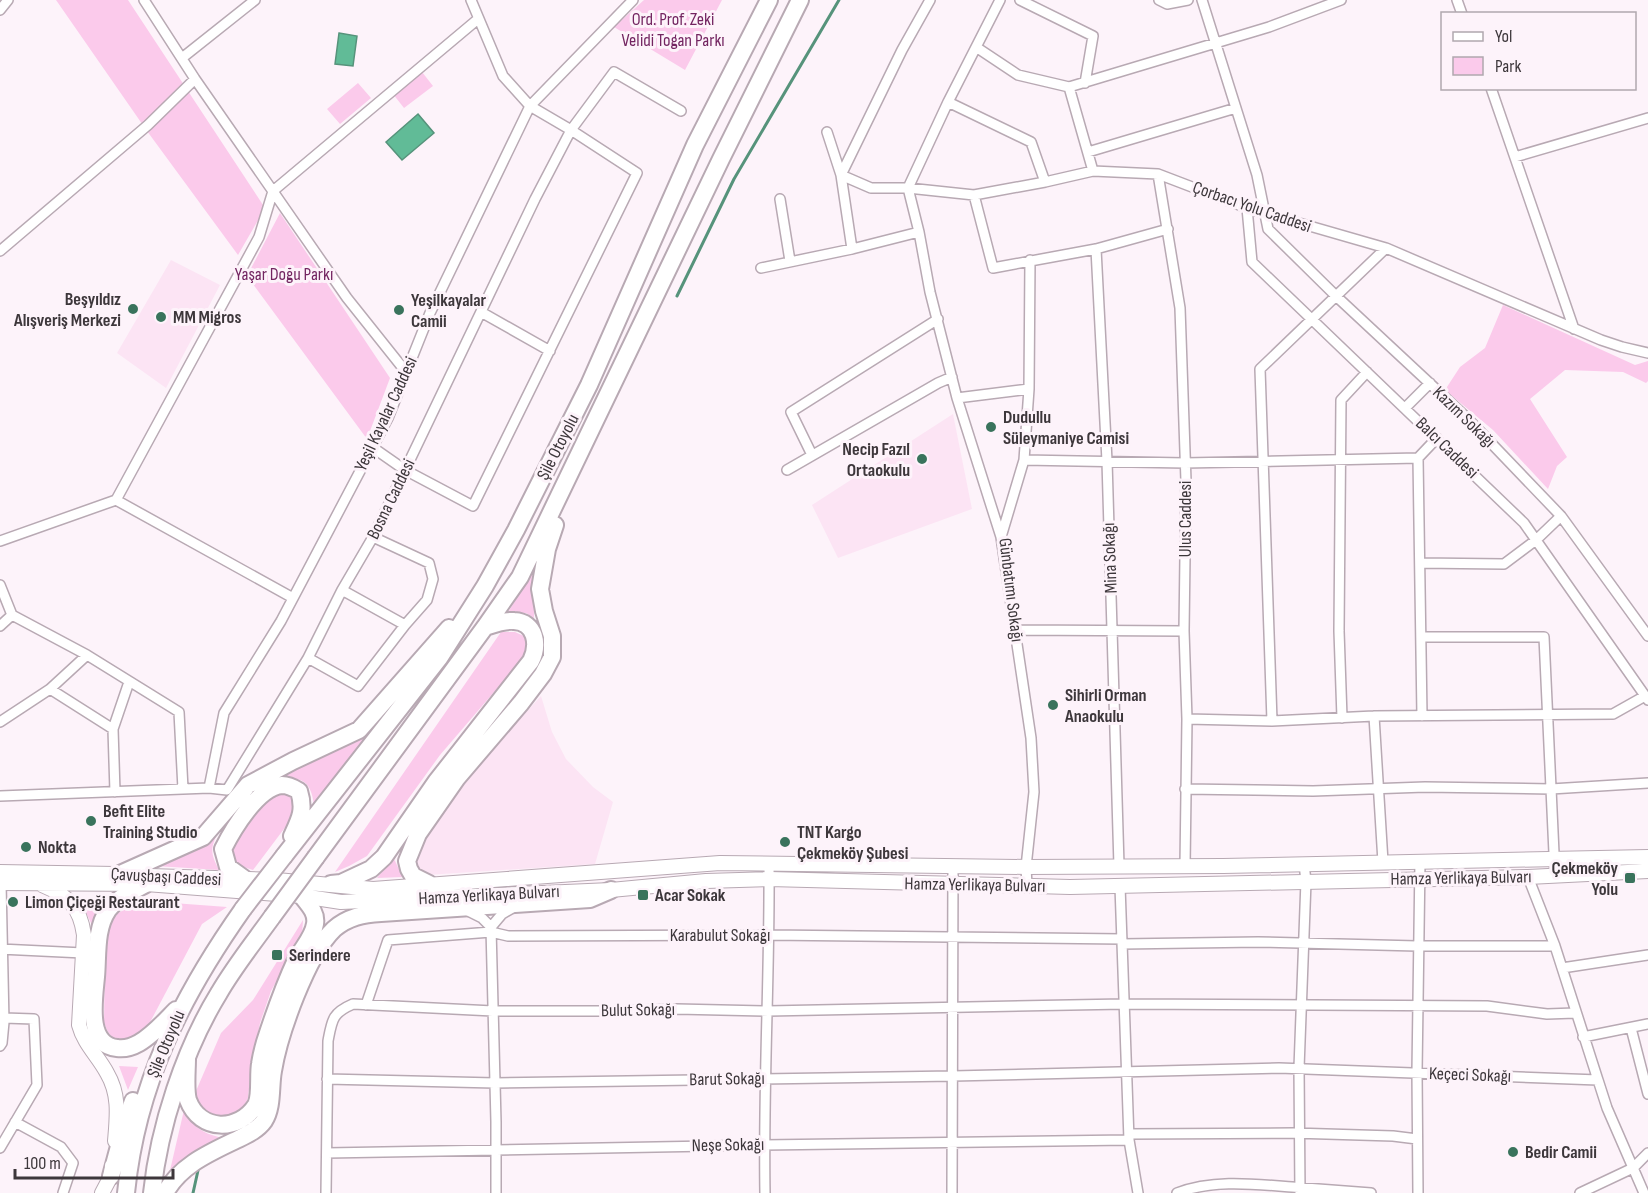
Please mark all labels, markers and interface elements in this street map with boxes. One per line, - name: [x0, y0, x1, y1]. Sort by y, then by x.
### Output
- park label: Ord. Prof. Zeki Velidi Togan Parkı: [621, 9, 725, 51]
- legend: [1441, 12, 1636, 90]
- text: Yol: [1495, 26, 1512, 47]
- text: Park: [1495, 56, 1521, 77]
- street label: Çorbacı Yolu Caddesi: [1190, 177, 1314, 237]
- park label: Yaşar Doğu Parkı: [235, 264, 333, 285]
- place label: Beşyıldız Alışveriş Merkezi: [13, 289, 121, 331]
- place label: Yeşilkayalar Camii: [411, 290, 487, 332]
- marker: Beşyıldız Alışveriş Merkezi: [126, 302, 140, 316]
- marker: Yeşilkayalar Camii: [392, 303, 406, 317]
- place label: MM Migros: [173, 307, 241, 328]
- marker: MM Migros: [154, 310, 168, 324]
- street label: Yeşil Kayalar Caddesi: [350, 353, 422, 475]
- street label: Kazım Sokağı: [1428, 382, 1500, 452]
- place label: Dudullu Süleymaniye Camisi: [1003, 407, 1129, 449]
- street label: Şile Otoyolu: [532, 411, 584, 483]
- street label: Balcı Caddesi: [1411, 413, 1483, 483]
- marker: Dudullu Süleymaniye Camisi: [984, 420, 998, 434]
- place label: Necip Fazıl Ortaokulu: [842, 439, 910, 481]
- marker: Necip Fazıl Ortaokulu: [915, 452, 929, 466]
- street label: Bosna Caddesi: [363, 455, 419, 543]
- street label: Ulus Caddesi: [1175, 481, 1196, 557]
- street label: Mina Sokağı: [1098, 522, 1122, 594]
- street label: Günbatımı Sokağı: [994, 537, 1028, 643]
- place label: Sihirli Orman Anaokulu: [1064, 685, 1147, 727]
- marker: Sihirli Orman Anaokulu: [1046, 698, 1060, 712]
- place label: Befit Elite Training Studio: [103, 801, 198, 843]
- marker: Befit Elite Training Studio: [84, 814, 98, 828]
- place label: TNT Kargo Çekmeköy Şubesi: [797, 822, 908, 864]
- marker: TNT Kargo Çekmeköy Şubesi: [778, 835, 792, 849]
- place label: Nokta: [38, 837, 76, 858]
- marker: Nokta: [19, 840, 33, 854]
- place label: Çekmeköy Yolu: [1552, 858, 1619, 900]
- street label: Çavuşbaşı Caddesi: [110, 864, 222, 890]
- street label: Hamza Yerlikaya Bulvarı: [1390, 866, 1532, 890]
- marker: Çekmeköy Yolu: [1623, 871, 1637, 885]
- street label: Hamza Yerlikaya Bulvarı: [904, 873, 1046, 897]
- street label: Hamza Yerlikaya Bulvarı: [418, 881, 560, 909]
- place label: Acar Sokak: [654, 885, 726, 906]
- marker: Acar Sokak: [636, 888, 650, 902]
- place label: Limon Çiçeği Restaurant: [25, 892, 180, 913]
- marker: Limon Çiçeği Restaurant: [6, 895, 20, 909]
- street label: Karabulut Sokağı: [670, 925, 770, 946]
- place label: Serindere: [289, 945, 351, 966]
- marker: Serindere: [270, 948, 284, 962]
- street label: Bulut Sokağı: [601, 999, 675, 1021]
- street label: Şile Otoyolu: [142, 1007, 190, 1081]
- street label: Keçeci Sokağı: [1428, 1063, 1512, 1087]
- street label: Barut Sokağı: [689, 1068, 765, 1090]
- street label: Neşe Sokağı: [692, 1134, 764, 1156]
- scale bar: [15, 1142, 172, 1180]
- place label: Bedir Camii: [1525, 1142, 1597, 1163]
- marker: Bedir Camii: [1506, 1145, 1520, 1159]
- text: 100 m: [24, 1153, 61, 1174]

